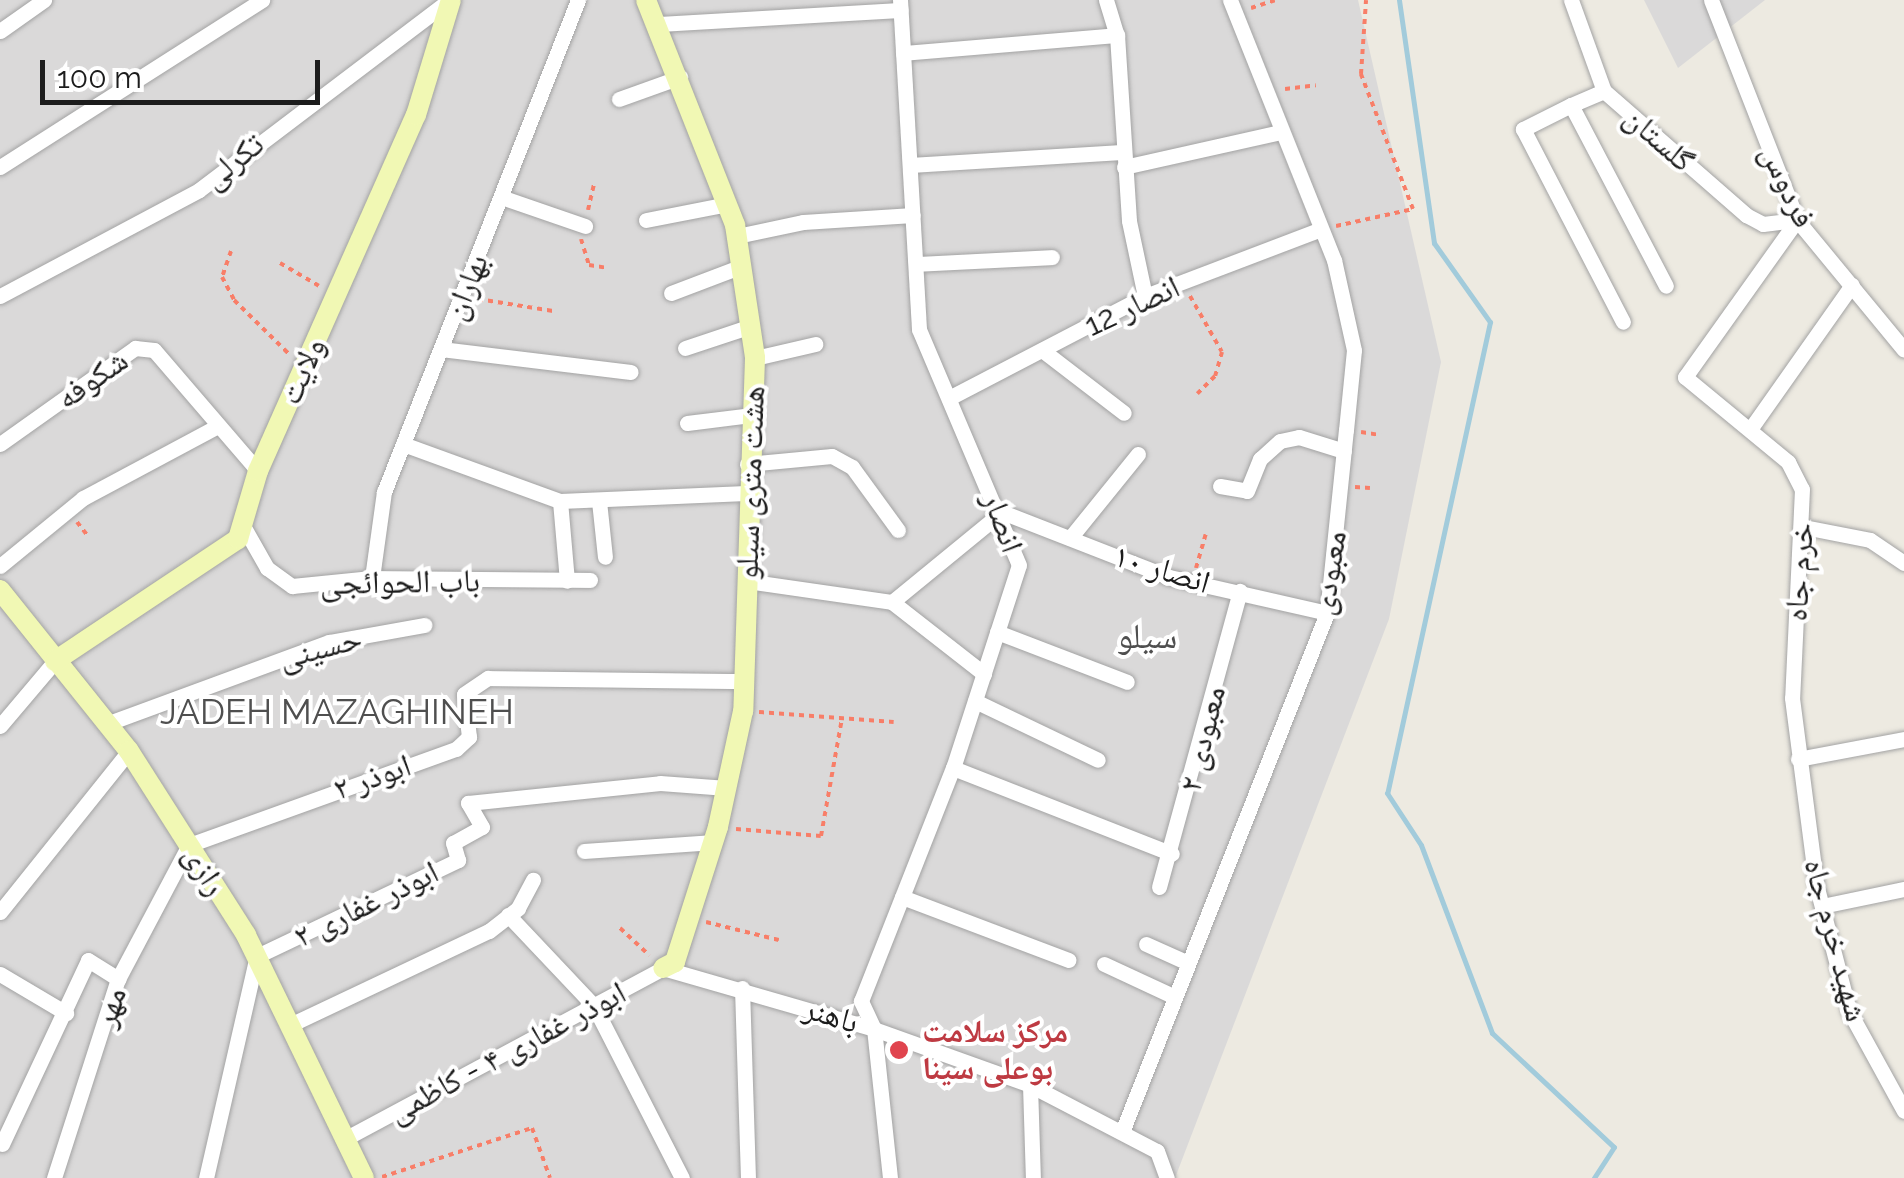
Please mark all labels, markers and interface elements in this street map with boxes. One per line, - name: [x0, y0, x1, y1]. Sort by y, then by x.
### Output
- scale bar: [45, 40, 325, 102]
- text: 100 m: [57, 60, 142, 95]
- street label: گلستان: [1616, 98, 1702, 180]
- street label: تکرلی: [195, 125, 271, 197]
- street label: فردوس: [1752, 138, 1824, 234]
- street label: بهاران: [435, 248, 497, 326]
- street label: انصار 12: [1078, 267, 1186, 345]
- street label: ولایت: [270, 332, 334, 410]
- street label: شکوفه: [49, 341, 135, 417]
- street label: هشت متری سیلو: [727, 385, 773, 581]
- street label: انصار: [974, 486, 1032, 558]
- street label: خرم جاه: [1776, 521, 1822, 623]
- street label: معبودی: [1303, 528, 1355, 618]
- street label: انصار ۱۰: [1109, 536, 1215, 602]
- street label: باب الحوائجی: [320, 561, 480, 603]
- district label: سیلو: [1117, 615, 1177, 657]
- street label: حسینی: [274, 619, 366, 677]
- street label: معبودی ۲: [1170, 682, 1234, 796]
- district label: JADEH MAZAGHINEH: [140, 691, 534, 733]
- street label: ابوذر ۲: [328, 746, 416, 808]
- street label: رازی: [175, 838, 235, 902]
- street label: ابوذر غفاری ۲: [287, 852, 445, 956]
- street label: شهید خرم جاه: [1796, 855, 1876, 1025]
- street label: ابوذر غفاری ۴ - کاظمی: [381, 973, 633, 1131]
- street label: مهر: [85, 982, 135, 1032]
- street label: باهنر: [799, 989, 863, 1041]
- place label: مرکز سلامت بوعلی سینا: [922, 1013, 1068, 1088]
- marker: مرکز سلامت بوعلی سینا: [886, 1037, 912, 1063]

